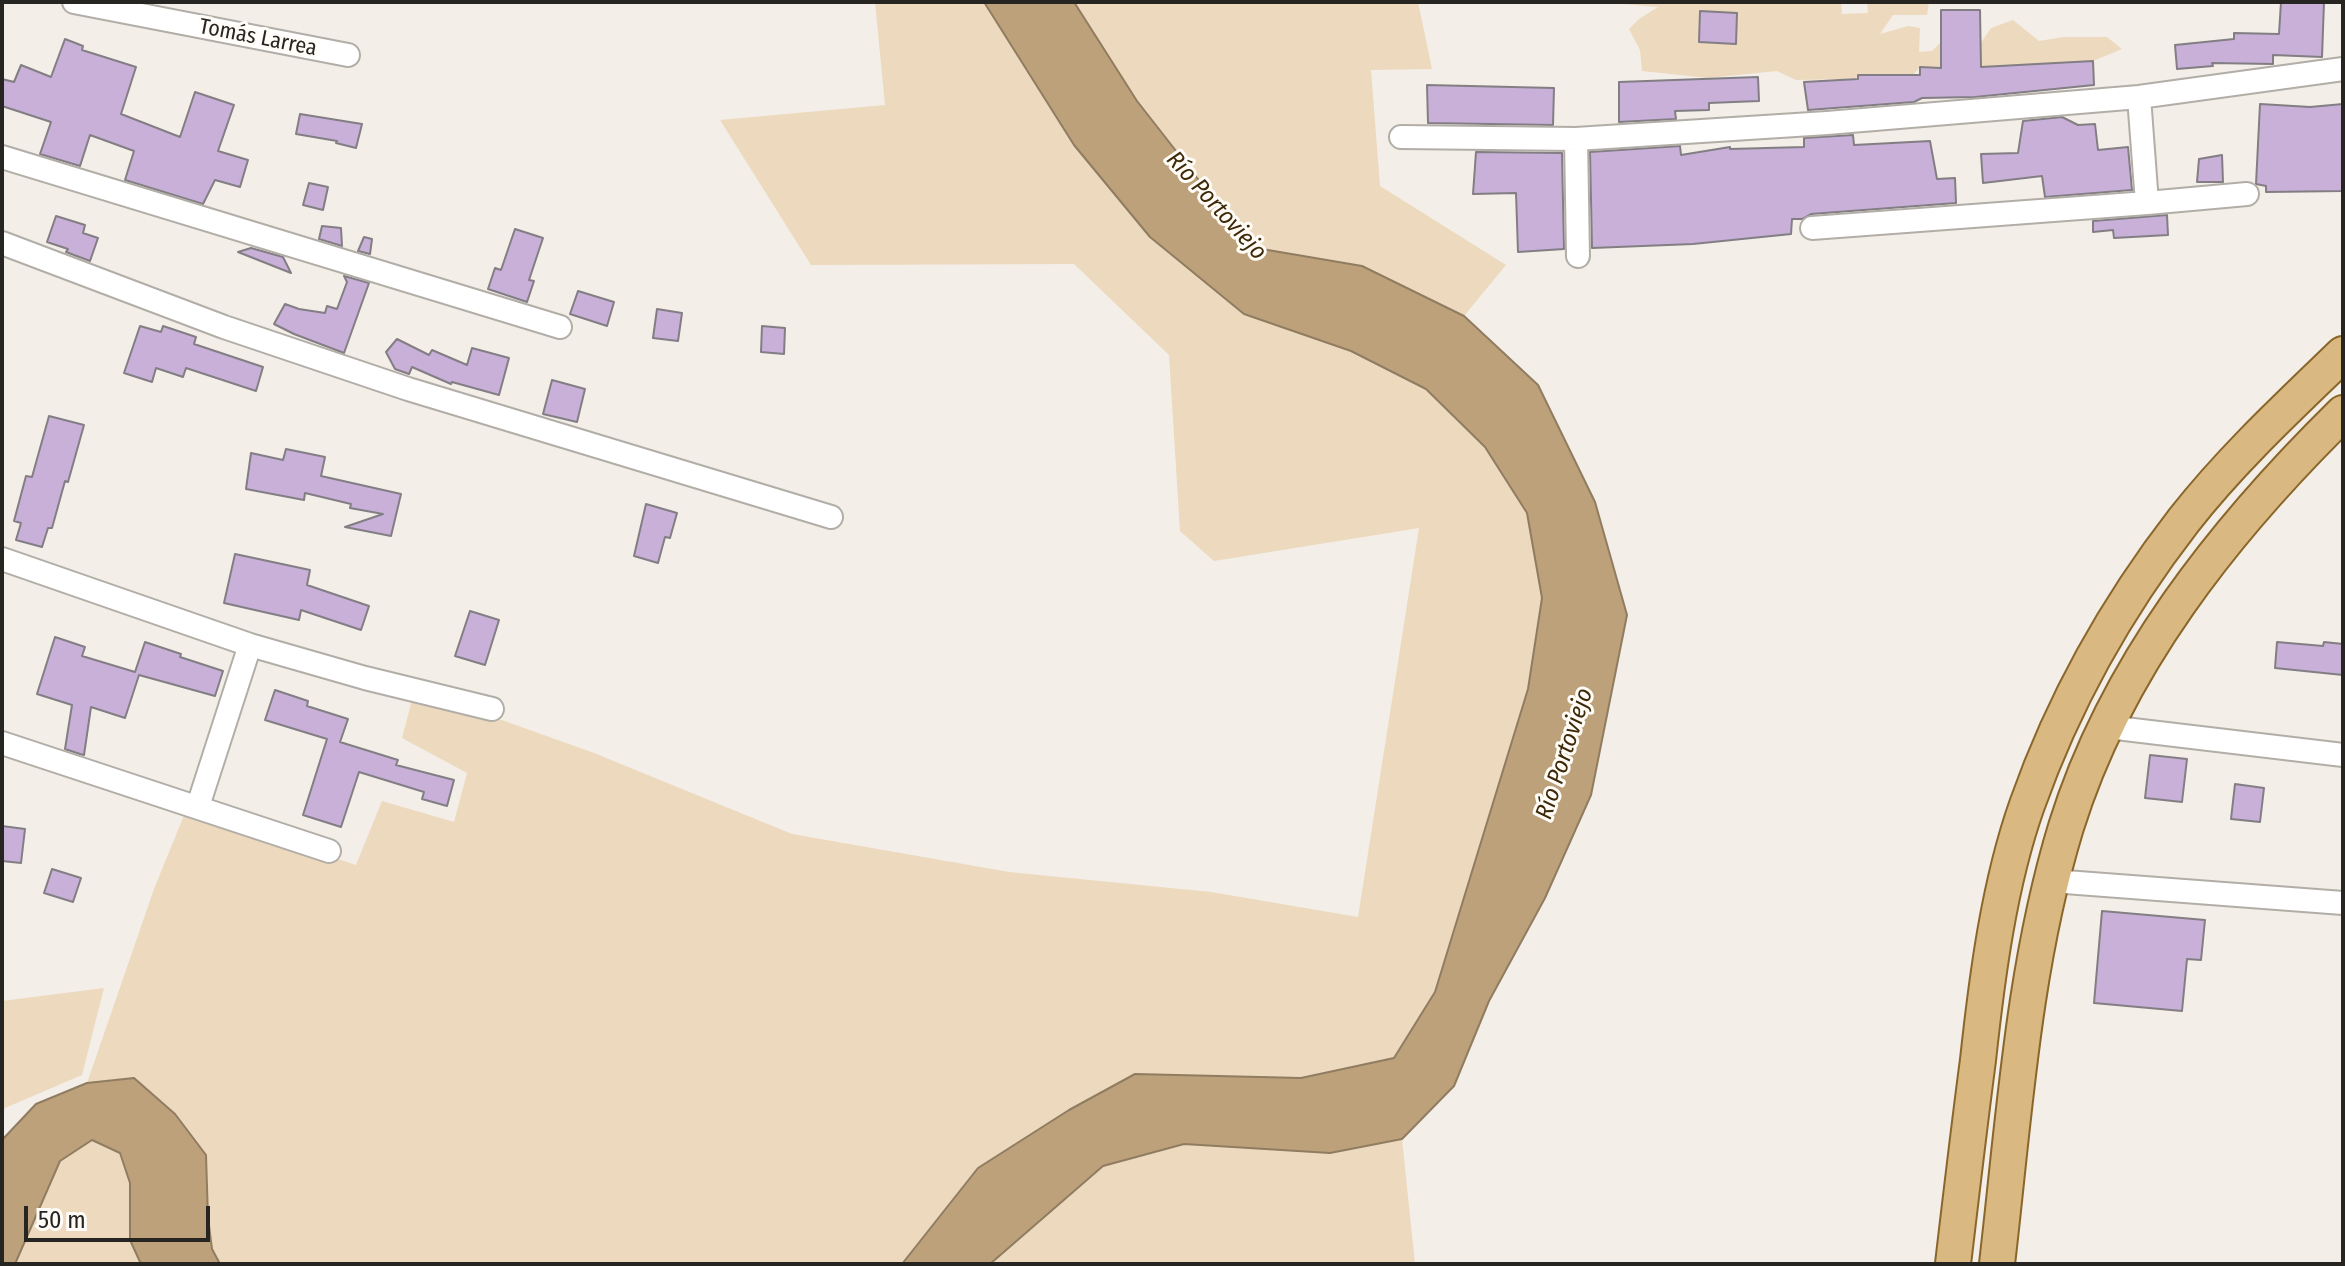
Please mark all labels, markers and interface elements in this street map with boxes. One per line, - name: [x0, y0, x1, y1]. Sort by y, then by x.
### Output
- street label: Tomás Larrea: [197, 14, 319, 62]
- water label: Río Portoviejo: [1160, 146, 1272, 266]
- water label: Río Portoviejo: [1530, 685, 1600, 823]
- scale bar: [28, 1190, 214, 1240]
- text: 50 m: [38, 1206, 86, 1234]

